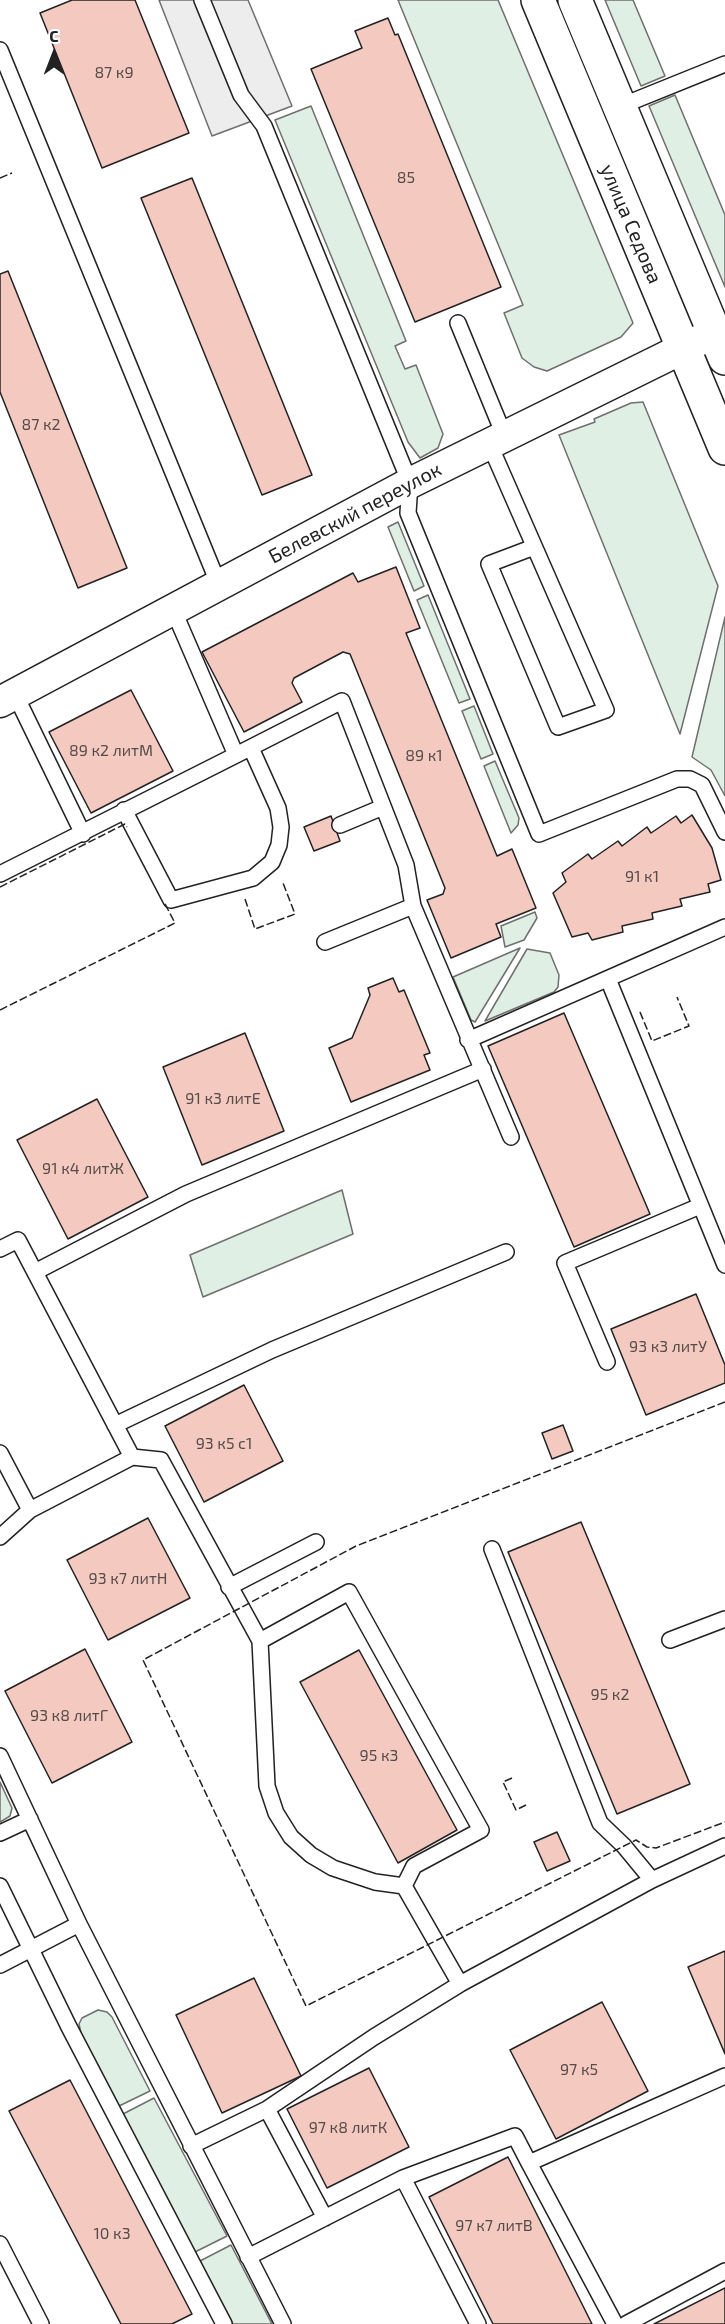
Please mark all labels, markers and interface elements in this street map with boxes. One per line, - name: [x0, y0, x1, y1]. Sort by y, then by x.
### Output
- north arrow: [24, 24, 84, 84]
- text: С: [49, 26, 59, 45]
- house number: 87 к9: [94, 63, 134, 83]
- street label: улица Седова: [595, 161, 667, 287]
- house number: 85: [397, 168, 415, 188]
- house number: 87 к2: [21, 415, 61, 435]
- street label: Белевский переулок: [264, 457, 446, 569]
- house number: 89 к2 литМ: [69, 741, 153, 761]
- house number: 89 к1: [405, 746, 443, 766]
- house number: 91 к1: [625, 867, 659, 887]
- house number: 91 к3 литЕ: [185, 1089, 261, 1109]
- house number: 91 к4 литЖ: [42, 1159, 124, 1179]
- house number: 93 к3 литУ: [629, 1337, 707, 1357]
- house number: 93 к5 с1: [196, 1434, 252, 1454]
- house number: 93 к7 литН: [89, 1569, 167, 1589]
- house number: 95 к2: [591, 1685, 629, 1705]
- house number: 93 к8 литГ: [30, 1706, 108, 1726]
- house number: 95 к3: [360, 1746, 398, 1766]
- house number: 97 к5: [560, 2060, 598, 2080]
- house number: 97 к8 литК: [309, 2118, 387, 2138]
- house number: 97 к7 литВ: [455, 2216, 533, 2236]
- house number: 10 к3: [93, 2224, 131, 2244]

